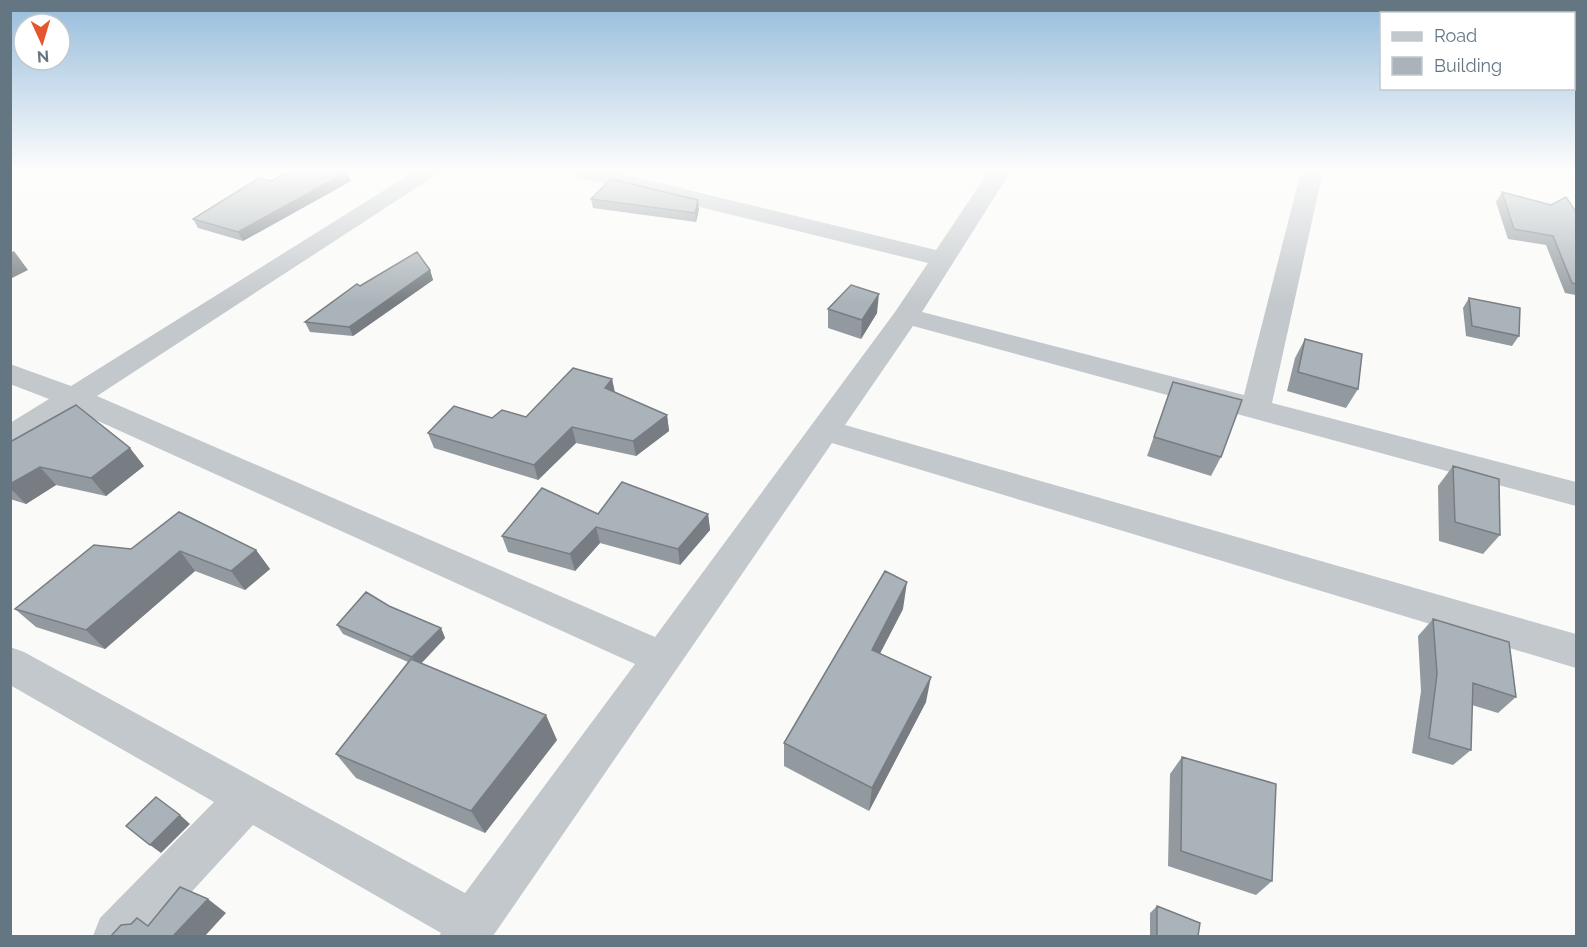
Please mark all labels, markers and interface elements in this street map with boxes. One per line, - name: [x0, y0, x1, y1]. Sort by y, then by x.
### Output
- north arrow: [12, 12, 72, 72]
- legend: [1380, 12, 1575, 90]
- text: Road: [1434, 25, 1477, 46]
- text: N: [36, 47, 50, 66]
- text: Building: [1434, 55, 1502, 76]

